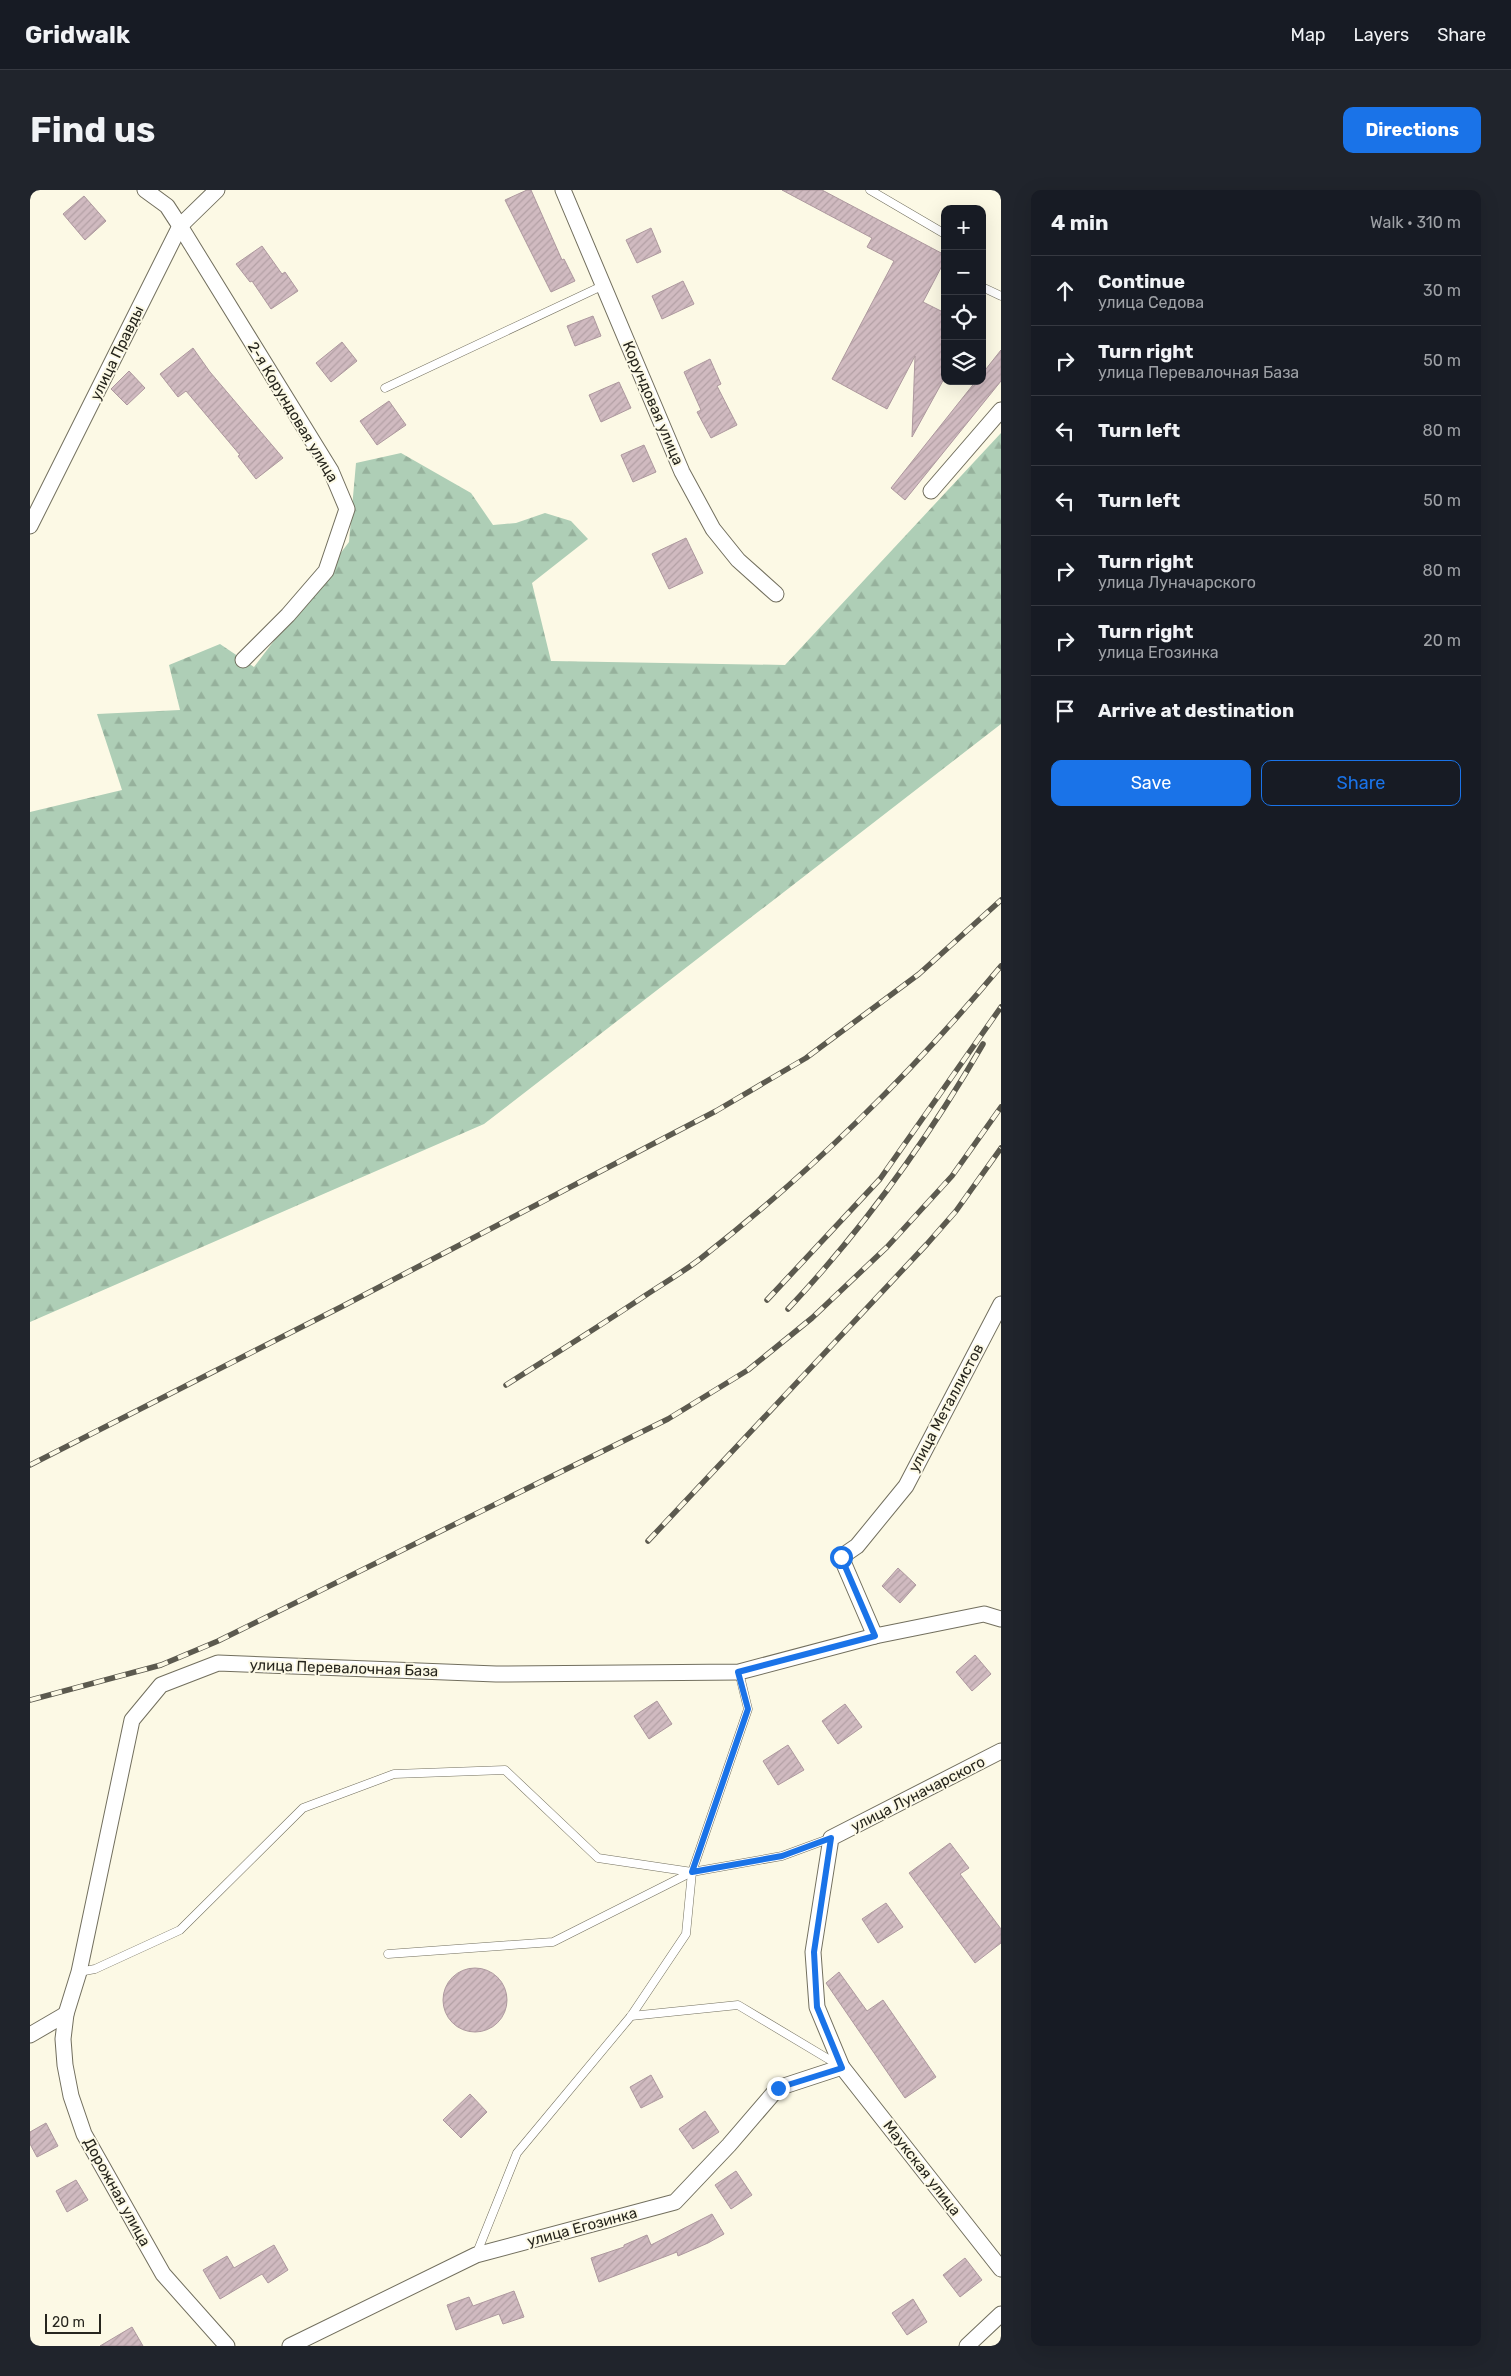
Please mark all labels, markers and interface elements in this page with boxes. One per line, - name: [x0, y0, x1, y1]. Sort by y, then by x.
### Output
- text: Gridwalk: [25, 21, 130, 49]
- text: Map: [1291, 24, 1326, 46]
- text: Layers: [1354, 24, 1409, 46]
- text: Share: [1437, 24, 1486, 46]
- button: Directions: [1343, 107, 1481, 153]
- text: Find us: [30, 109, 155, 151]
- map controls: [941, 205, 986, 385]
- button: +: [941, 205, 986, 250]
- text: 4 min: [1051, 210, 1109, 235]
- text: Walk · 310 m: [1370, 213, 1461, 232]
- button: −: [941, 250, 986, 295]
- text: Continue: [1098, 270, 1185, 293]
- icon: ahead: [1051, 277, 1079, 305]
- text: 30 m: [1423, 281, 1461, 300]
- text: улица Седова: [1098, 293, 1204, 312]
- button: locate: [941, 295, 986, 340]
- street label: улица Правды: [86, 303, 148, 403]
- street label: Корундовая улица: [619, 338, 687, 468]
- street label: 2-я Корундовая улица: [244, 339, 342, 485]
- button: layers: [941, 340, 986, 385]
- text: Turn right: [1098, 340, 1193, 363]
- icon: right: [1051, 347, 1079, 375]
- text: 50 m: [1423, 351, 1461, 370]
- text: улица Перевалочная База: [1098, 363, 1299, 382]
- icon: left: [1051, 417, 1079, 445]
- text: Turn left: [1098, 419, 1180, 442]
- text: 80 m: [1423, 421, 1461, 440]
- icon: left: [1051, 487, 1079, 515]
- text: Turn left: [1098, 489, 1180, 512]
- text: 50 m: [1423, 491, 1461, 510]
- text: Turn right: [1098, 550, 1193, 573]
- icon: right: [1051, 557, 1079, 585]
- text: 80 m: [1423, 561, 1461, 580]
- text: улица Луначарского: [1098, 573, 1256, 592]
- text: Turn right: [1098, 620, 1193, 643]
- icon: right: [1051, 627, 1079, 655]
- text: 20 m: [1423, 631, 1461, 650]
- text: улица Егозинка: [1098, 643, 1219, 662]
- icon: arrive: [1051, 697, 1079, 725]
- text: Arrive at destination: [1098, 699, 1294, 722]
- button: Save: [1051, 760, 1251, 806]
- button: Share: [1261, 760, 1461, 806]
- street label: улица Металлистов: [905, 1341, 987, 1475]
- route start: [830, 1546, 853, 1569]
- street label: улица Перевалочная База: [249, 1656, 439, 1680]
- street label: улица Луначарского: [848, 1752, 988, 1836]
- route end: [767, 2077, 790, 2100]
- street label: Маукская улица: [879, 2117, 965, 2219]
- street label: Дорожная улица: [80, 2135, 154, 2249]
- street label: улица Егозинка: [525, 2204, 639, 2250]
- scale bar: [45, 2311, 101, 2334]
- text: 20 m: [52, 2314, 85, 2331]

